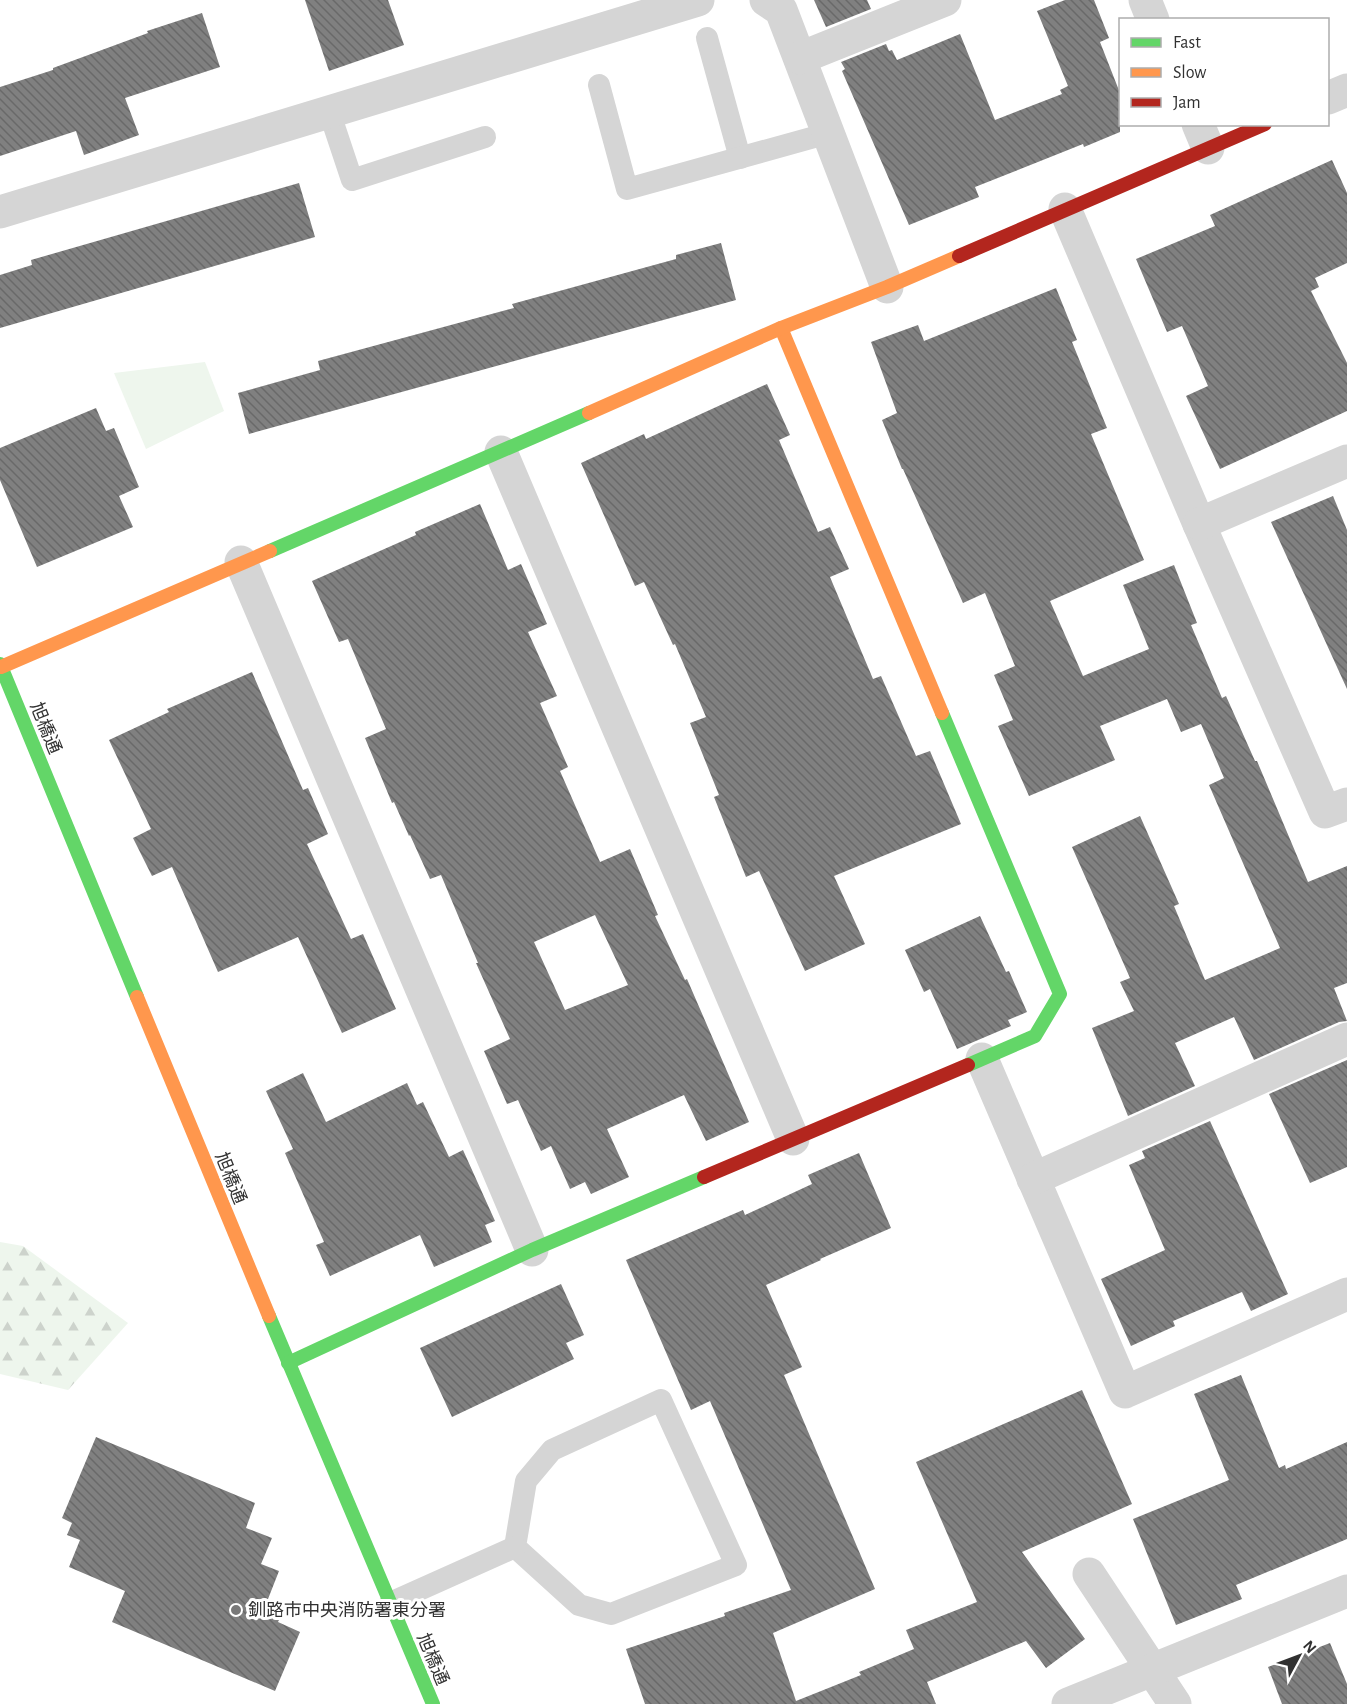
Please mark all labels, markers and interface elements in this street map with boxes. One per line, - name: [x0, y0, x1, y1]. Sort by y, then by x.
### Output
- legend: [1119, 18, 1329, 126]
- text: Fast: [1173, 34, 1201, 52]
- text: Slow: [1173, 64, 1206, 82]
- text: Jam: [1173, 94, 1201, 112]
- street label: 旭橋通: [27, 700, 64, 757]
- street label: 旭橋通: [212, 1150, 249, 1207]
- place label: 釧路市中央消防署東分署: [248, 1600, 446, 1620]
- marker: 釧路市中央消防署東分署: [229, 1603, 243, 1617]
- north arrow: [1269, 1626, 1329, 1686]
- street label: 旭橋通: [413, 1631, 452, 1688]
- text: N: [1300, 1637, 1319, 1656]

